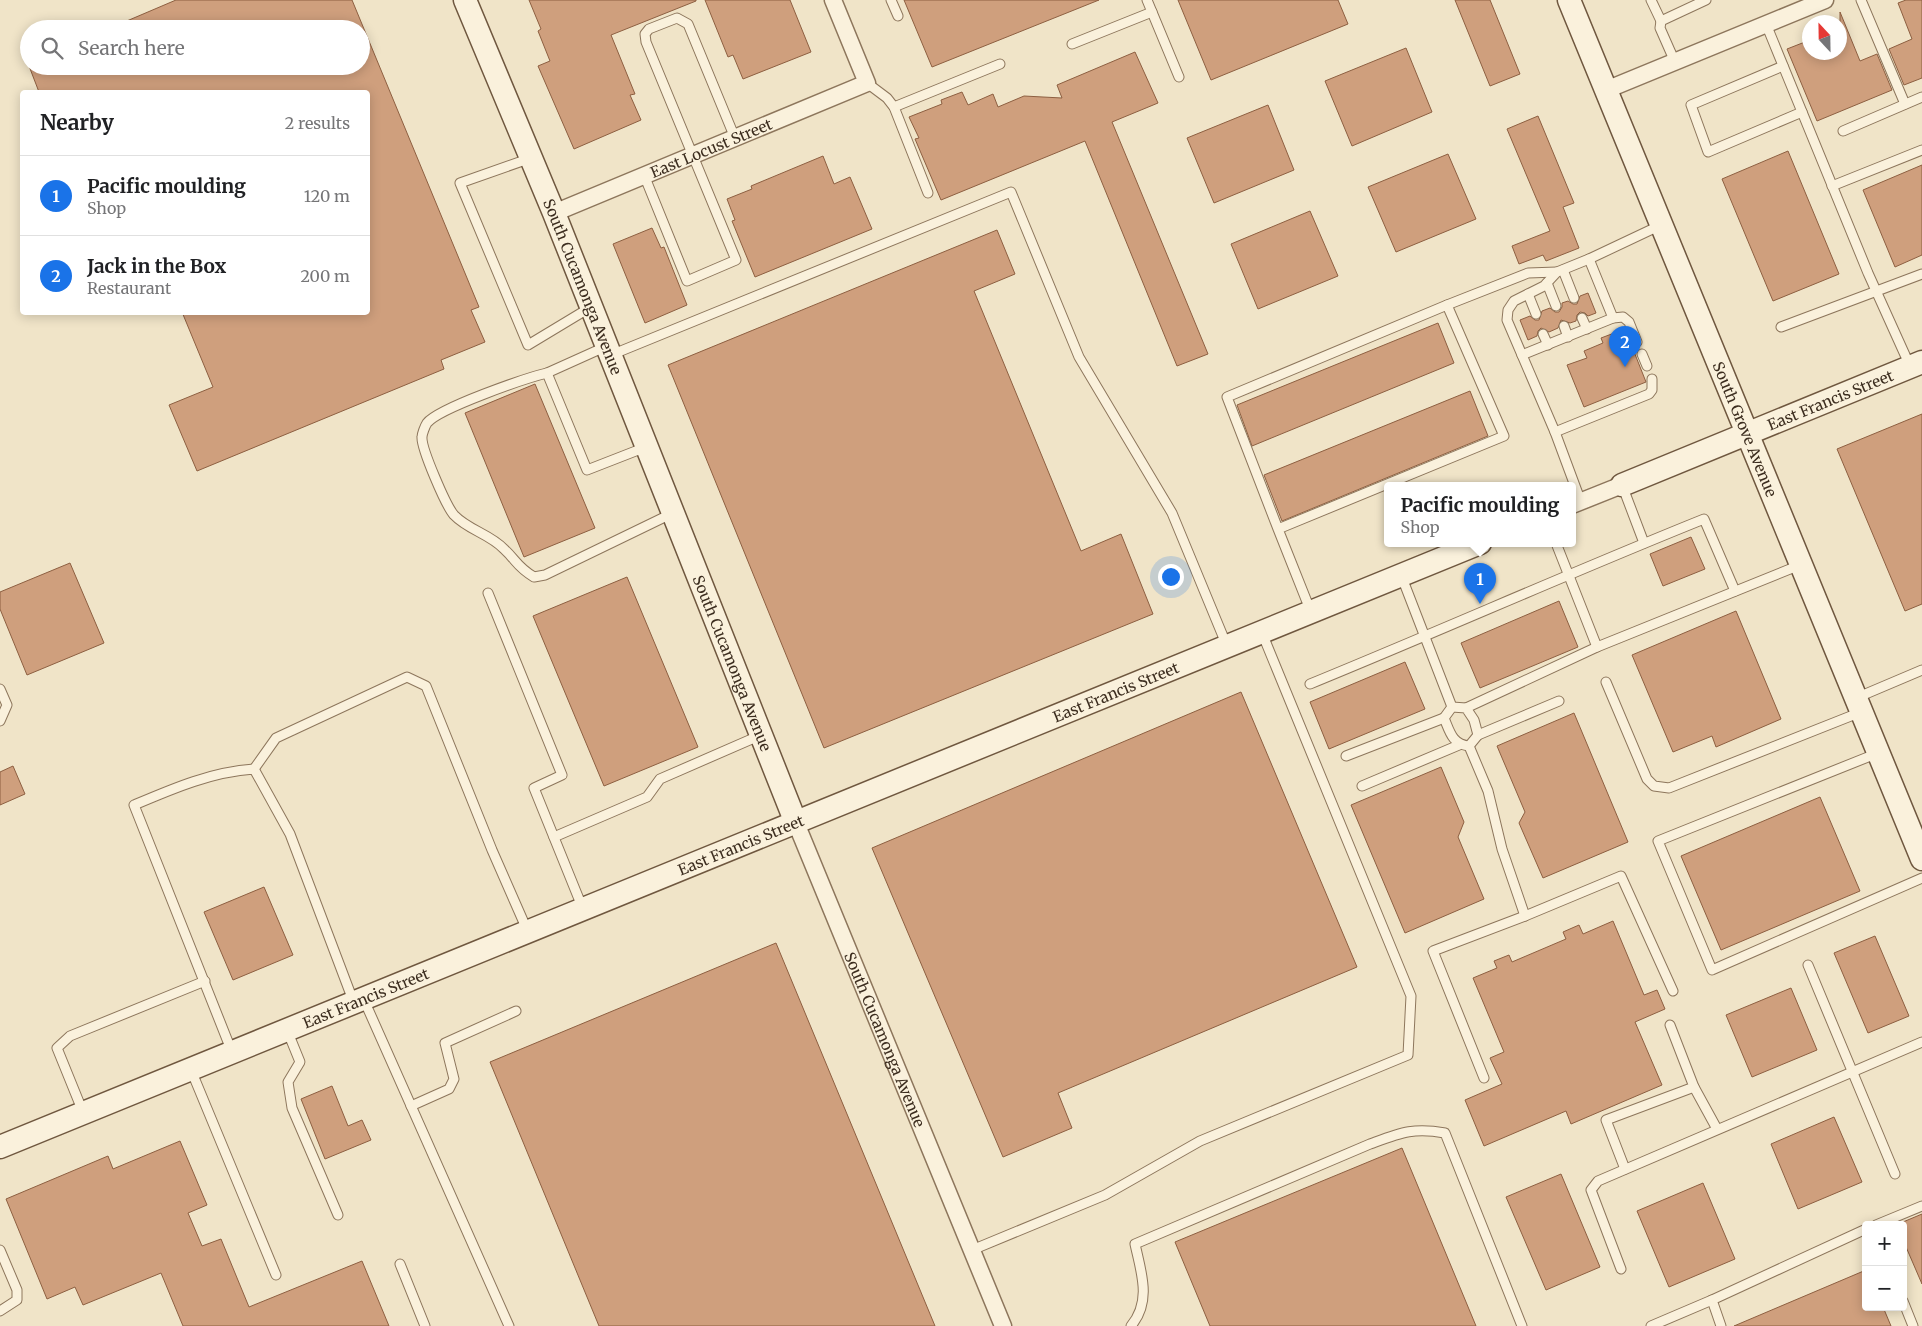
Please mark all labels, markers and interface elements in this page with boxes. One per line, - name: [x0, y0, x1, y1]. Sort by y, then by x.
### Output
- north arrow: [1802, 15, 1847, 60]
- search box: [20, 20, 370, 75]
- icon: search: [38, 34, 66, 62]
- text: Search here: [78, 36, 185, 60]
- text: Nearby: [40, 109, 114, 136]
- text: 2 results: [285, 113, 350, 133]
- street label: East Locust Street: [647, 114, 775, 182]
- text: Pacific moulding: [87, 174, 246, 198]
- text: 1: [52, 186, 60, 206]
- text: 120 m: [304, 186, 350, 206]
- street label: South Cucamonga Avenue: [540, 196, 627, 377]
- text: Shop: [87, 198, 126, 218]
- text: Jack in the Box: [87, 254, 226, 278]
- text: 2: [51, 266, 61, 286]
- text: 200 m: [300, 266, 350, 286]
- text: Restaurant: [87, 278, 171, 298]
- pin: 2: [1609, 326, 1641, 367]
- street label: South Grove Avenue: [1709, 359, 1782, 500]
- street label: East Francis Street: [1764, 365, 1896, 434]
- popup: [1384, 482, 1576, 547]
- text: Pacific moulding: [1401, 493, 1559, 517]
- text: Shop: [1401, 517, 1440, 537]
- pin: 1: [1464, 563, 1496, 604]
- your location: [1158, 564, 1184, 590]
- street label: South Cucamonga Avenue: [689, 572, 776, 754]
- street label: East Francis Street: [1050, 657, 1182, 726]
- street label: East Francis Street: [675, 810, 807, 879]
- street label: South Cucamonga Avenue: [841, 949, 930, 1130]
- street label: East Francis Street: [300, 963, 432, 1032]
- map controls: [1862, 1221, 1907, 1311]
- button: +: [1862, 1221, 1907, 1266]
- button: −: [1862, 1266, 1907, 1311]

